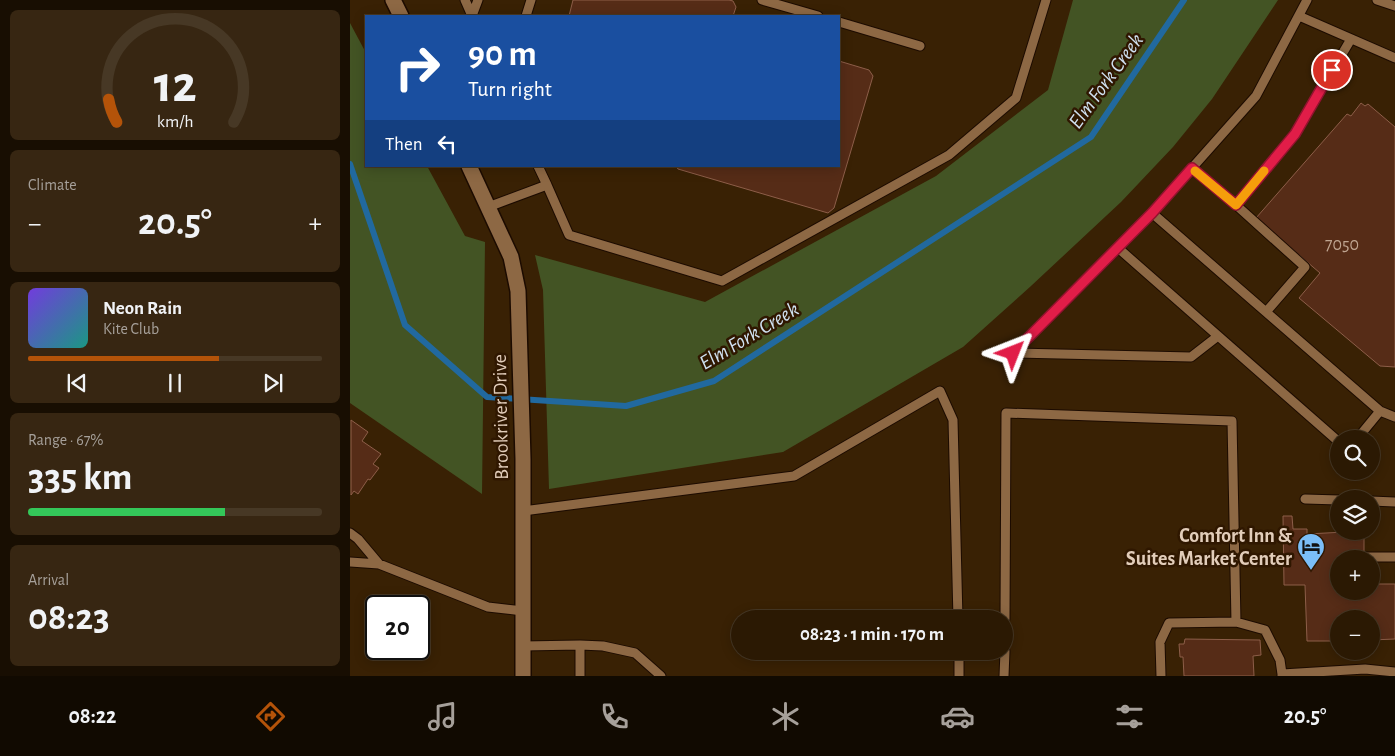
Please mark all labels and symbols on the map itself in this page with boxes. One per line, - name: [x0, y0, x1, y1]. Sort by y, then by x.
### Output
- water label: Elm Fork Creek: [1065, 29, 1147, 132]
- pin: [1311, 49, 1353, 91]
- house number: 7050: [1325, 236, 1359, 254]
- water label: Elm Fork Creek: [696, 298, 803, 374]
- position arrow: [986, 326, 1038, 378]
- street label: Brookriver Drive: [490, 354, 512, 480]
- place label: Comfort Inn & Suites Market Center: [1126, 526, 1293, 569]
- hotel icon: Comfort Inn & Suites Market Center: [1296, 532, 1326, 571]
- speed limit sign: 20: [365, 595, 430, 660]

